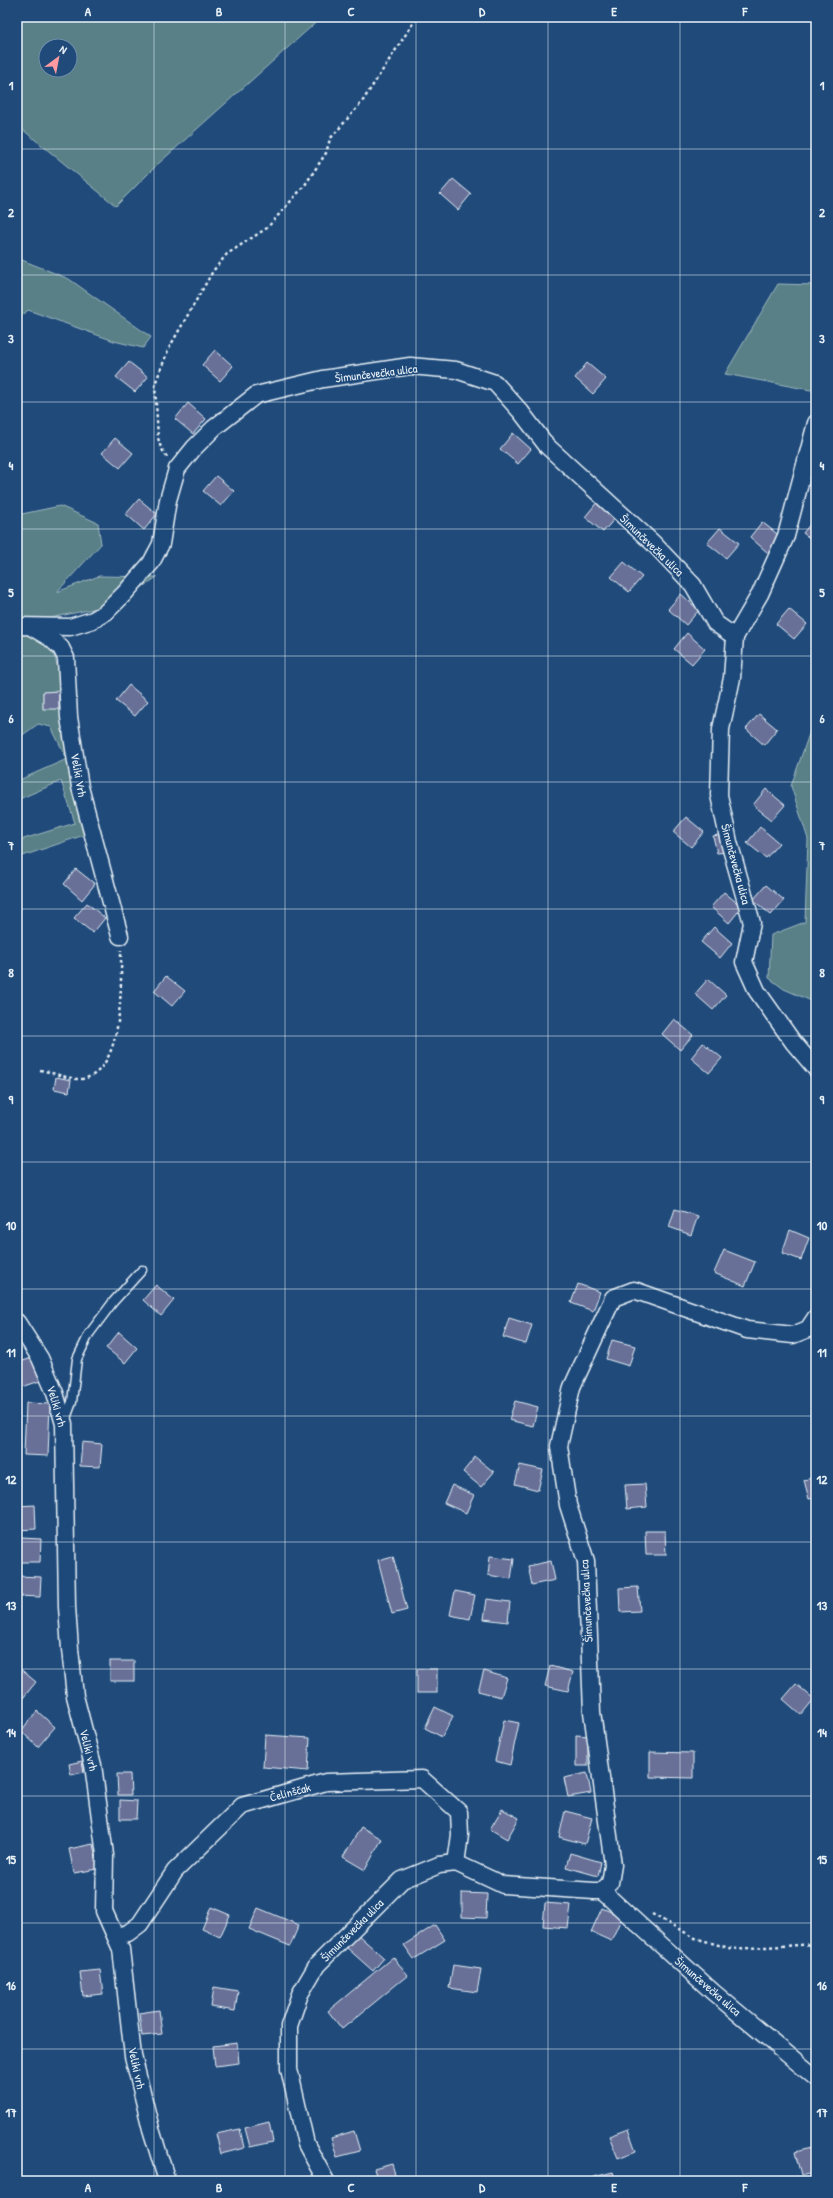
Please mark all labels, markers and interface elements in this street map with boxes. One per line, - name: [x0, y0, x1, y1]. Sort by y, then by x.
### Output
- text: A: [85, 2, 92, 20]
- text: B: [216, 2, 223, 20]
- text: C: [347, 2, 355, 20]
- text: D: [479, 2, 486, 20]
- text: E: [611, 2, 617, 20]
- text: F: [742, 2, 749, 20]
- north arrow: [38, 38, 78, 78]
- text: N: [57, 42, 70, 57]
- text: 1: [9, 76, 14, 94]
- text: 1: [820, 76, 825, 94]
- text: 2: [8, 203, 15, 221]
- text: 2: [819, 203, 826, 221]
- text: 3: [8, 329, 14, 347]
- text: 3: [819, 329, 825, 347]
- street label: Šimunčevečka ulica: [334, 359, 418, 386]
- text: 4: [9, 456, 14, 474]
- text: 4: [820, 456, 825, 474]
- street label: Šimunčevečka ulica: [616, 510, 688, 580]
- text: 5: [8, 583, 14, 601]
- text: 5: [819, 583, 825, 601]
- text: 6: [8, 709, 14, 727]
- text: 6: [819, 709, 825, 727]
- street label: Veliki Vrh: [67, 752, 91, 798]
- street label: Šimunčevečka ulica: [717, 822, 755, 906]
- text: 7: [7, 836, 15, 854]
- text: 7: [818, 836, 826, 854]
- text: 8: [8, 963, 14, 981]
- text: 8: [819, 963, 825, 981]
- text: 9: [9, 1090, 14, 1108]
- text: 9: [820, 1090, 825, 1108]
- text: 10: [6, 1216, 16, 1234]
- text: 10: [817, 1216, 827, 1234]
- text: 11: [6, 1343, 16, 1361]
- text: 11: [817, 1343, 827, 1361]
- street label: Veliki vrh: [43, 1383, 71, 1429]
- text: 12: [6, 1470, 17, 1488]
- text: 12: [817, 1470, 828, 1488]
- street label: Šimunčevečka ulica: [575, 1559, 597, 1643]
- text: 13: [6, 1596, 16, 1614]
- text: 13: [817, 1596, 827, 1614]
- text: 14: [6, 1723, 16, 1741]
- text: 14: [817, 1723, 827, 1741]
- street label: Veliki vrh: [76, 1727, 102, 1773]
- street label: Čelinščak: [268, 1778, 312, 1806]
- text: 15: [6, 1850, 17, 1868]
- text: 15: [817, 1850, 828, 1868]
- street label: Šimunčevečka ulica: [317, 1895, 387, 1965]
- street label: Šimunčevečka ulica: [671, 1952, 745, 2020]
- text: 16: [6, 1976, 17, 1994]
- text: 16: [817, 1976, 828, 1994]
- street label: Veliki vrh: [124, 2046, 150, 2090]
- text: 17: [5, 2103, 17, 2121]
- text: 17: [816, 2103, 828, 2121]
- text: A: [85, 2178, 92, 2196]
- text: B: [216, 2178, 223, 2196]
- text: C: [347, 2178, 355, 2196]
- text: D: [479, 2178, 486, 2196]
- text: E: [611, 2178, 617, 2196]
- text: F: [742, 2178, 749, 2196]

